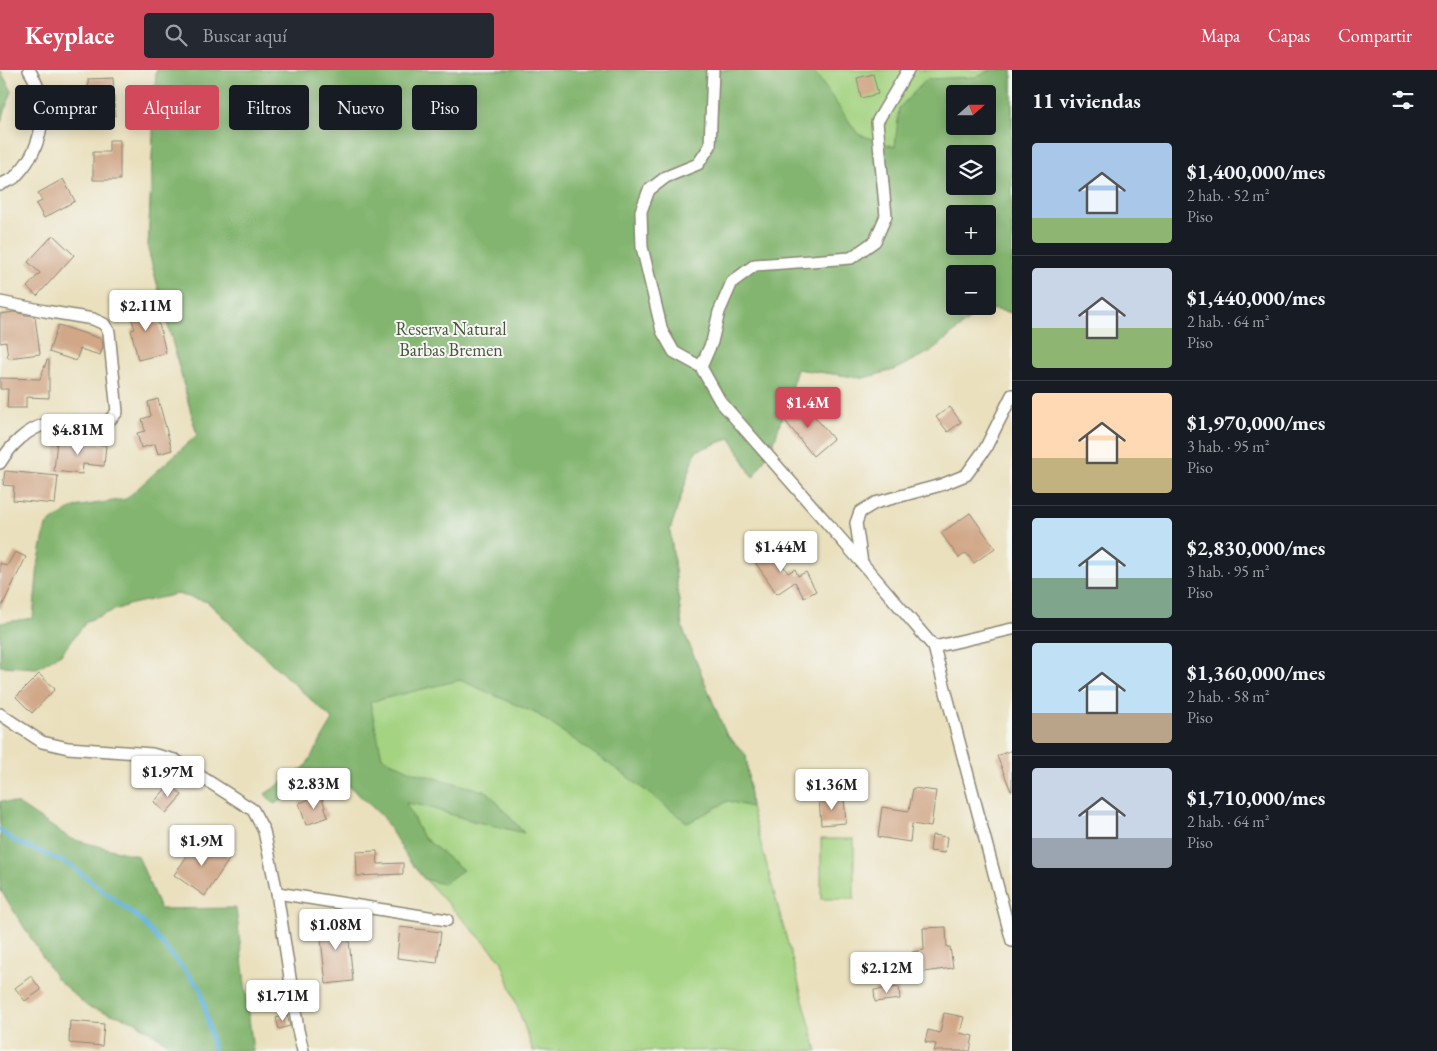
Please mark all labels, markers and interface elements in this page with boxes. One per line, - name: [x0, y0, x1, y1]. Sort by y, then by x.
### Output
- search box: [144, 13, 494, 58]
- text: Keyplace: [25, 20, 114, 51]
- icon: search: [162, 21, 190, 49]
- text: Buscar aquí: [202, 23, 287, 48]
- text: Mapa: [1201, 24, 1240, 47]
- text: Capas: [1268, 24, 1310, 47]
- text: Compartir: [1338, 24, 1412, 47]
- chip: Comprar: [15, 85, 115, 130]
- chip: Alquilar: [125, 85, 219, 130]
- chip: Filtros: [229, 85, 309, 130]
- chip: Nuevo: [319, 85, 402, 130]
- chip: Piso: [412, 85, 477, 130]
- north arrow: [946, 85, 996, 135]
- map controls: [946, 85, 996, 315]
- icon: filters: [1389, 86, 1417, 114]
- text: 11 viviendas: [1032, 87, 1141, 114]
- button: layers: [946, 145, 996, 195]
- text: $1,400,000/mes: [1187, 158, 1325, 185]
- icon: home: [1072, 163, 1132, 223]
- text: 2 hab. · 52 m²: [1187, 185, 1269, 206]
- button: +: [946, 205, 996, 255]
- text: Piso: [1187, 206, 1213, 227]
- button: −: [946, 265, 996, 315]
- text: $1,440,000/mes: [1187, 284, 1325, 311]
- icon: home: [1072, 288, 1132, 348]
- pin: $2.11M: [105, 290, 187, 332]
- text: $2.11M: [120, 295, 172, 316]
- text: 2 hab. · 64 m²: [1187, 311, 1269, 332]
- park label: Reserva Natural Barbas Bremen: [395, 317, 507, 361]
- text: Piso: [1187, 332, 1213, 353]
- pin: $1.4M: [773, 386, 843, 429]
- text: $1.4M: [787, 392, 829, 413]
- text: $1,970,000/mes: [1187, 409, 1325, 436]
- icon: home: [1072, 413, 1132, 473]
- pin: $4.81M: [37, 414, 119, 456]
- text: $4.81M: [52, 419, 104, 440]
- text: 3 hab. · 95 m²: [1187, 436, 1269, 457]
- text: Piso: [1187, 457, 1213, 478]
- pin: $1.44M: [740, 530, 822, 573]
- text: $2,830,000/mes: [1187, 534, 1325, 561]
- text: $1.44M: [755, 536, 807, 557]
- icon: home: [1072, 538, 1132, 598]
- text: 3 hab. · 95 m²: [1187, 561, 1269, 582]
- text: Piso: [1187, 582, 1213, 603]
- text: $1,360,000/mes: [1187, 659, 1325, 686]
- icon: home: [1072, 663, 1132, 723]
- text: 2 hab. · 58 m²: [1187, 686, 1269, 707]
- text: Piso: [1187, 707, 1213, 728]
- pin: $1.97M: [127, 756, 209, 798]
- text: $1.97M: [142, 761, 194, 782]
- pin: $2.83M: [273, 768, 355, 810]
- pin: $1.36M: [791, 768, 873, 811]
- text: $2.83M: [288, 773, 340, 794]
- text: $1.36M: [806, 774, 858, 795]
- text: $1,710,000/mes: [1187, 784, 1325, 811]
- icon: home: [1072, 788, 1132, 848]
- text: 2 hab. · 64 m²: [1187, 811, 1269, 832]
- pin: $1.9M: [167, 824, 237, 867]
- text: $1.9M: [181, 830, 223, 851]
- text: Piso: [1187, 832, 1213, 853]
- pin: $1.08M: [295, 908, 377, 951]
- text: $1.08M: [310, 914, 362, 935]
- pin: $2.12M: [846, 952, 928, 994]
- text: $2.12M: [861, 957, 913, 978]
- pin: $1.71M: [242, 980, 324, 1022]
- text: $1.71M: [257, 985, 309, 1006]

